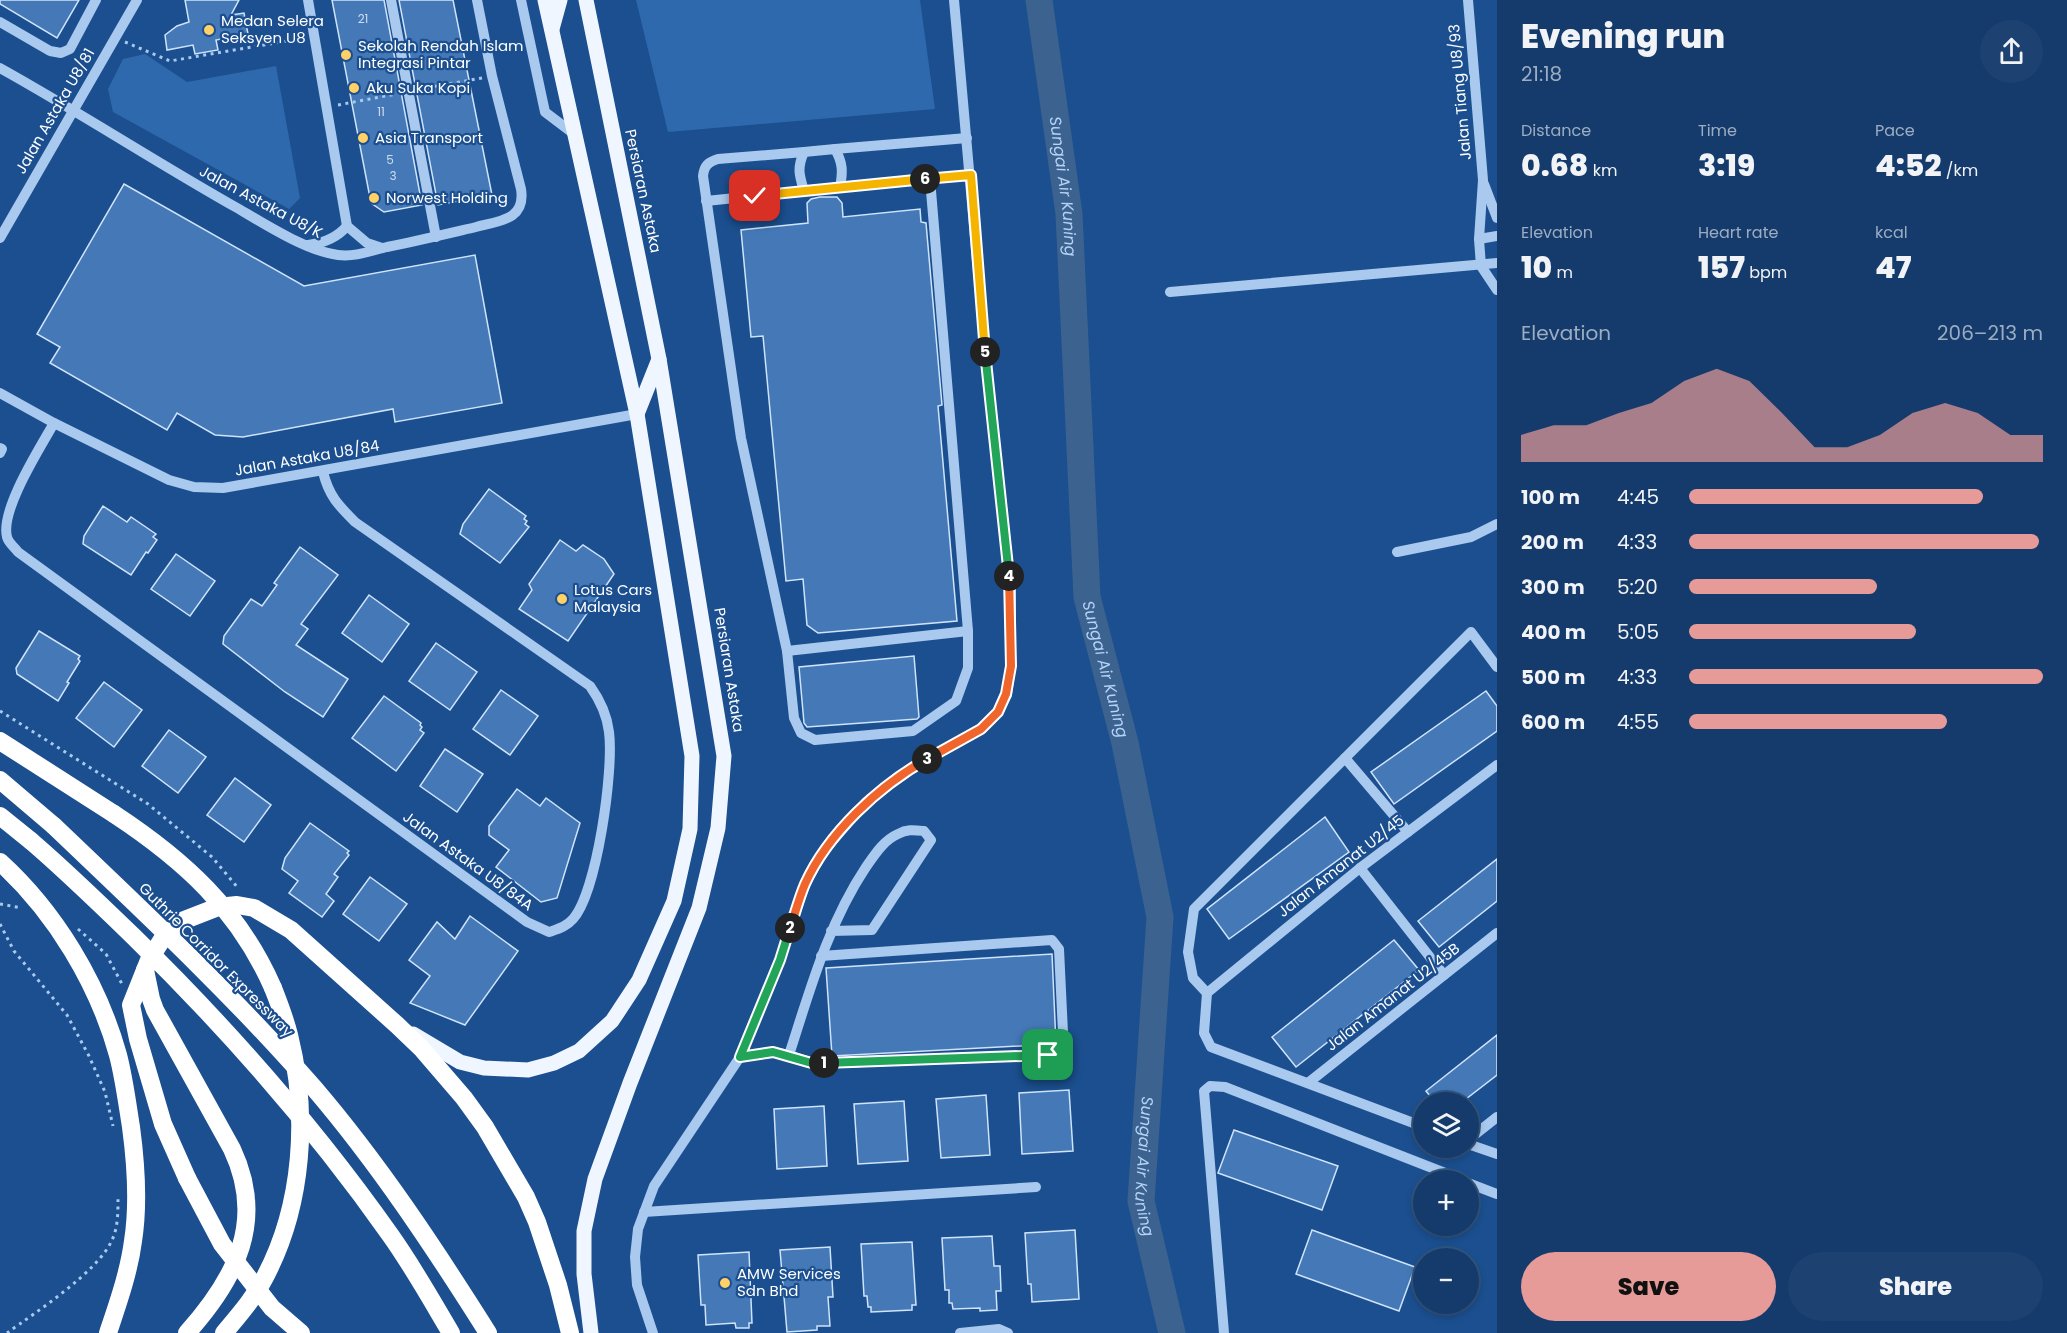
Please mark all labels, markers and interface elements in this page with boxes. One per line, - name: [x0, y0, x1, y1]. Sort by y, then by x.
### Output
- place label: Medan Selera Seksyen U8: [221, 10, 324, 48]
- house number: 21: [358, 10, 368, 27]
- text: Evening run: [1521, 13, 1725, 60]
- button: share: [1980, 20, 2043, 83]
- marker: Medan Selera Seksyen U8: [202, 23, 216, 37]
- street label: Jalan Tiang U8/93: [1443, 23, 1476, 161]
- place label: Sekolah Rendah Islam Integrasi Pintar: [358, 35, 524, 73]
- street label: Jalan Astaka U8/81: [10, 44, 99, 177]
- marker: Sekolah Rendah Islam Integrasi Pintar: [339, 48, 353, 62]
- text: 21:18: [1521, 60, 1562, 88]
- place label: Aku Suka Kopi: [366, 77, 470, 98]
- marker: Aku Suka Kopi: [347, 81, 361, 95]
- house number: 11: [377, 103, 385, 120]
- water label: Sungai Air Kuning: [1043, 115, 1082, 257]
- text: Distance: [1521, 119, 1591, 142]
- text: Time: [1698, 119, 1737, 142]
- text: Pace: [1875, 119, 1915, 142]
- place label: Asia Transport: [375, 127, 483, 148]
- street label: Persiaran Astaka: [620, 127, 667, 255]
- marker: Asia Transport: [356, 131, 370, 145]
- text: 0.68: [1521, 144, 1588, 187]
- text: 3:19: [1698, 144, 1755, 187]
- text: 4:52: [1875, 144, 1942, 187]
- house number: 5: [386, 151, 394, 168]
- text: km: [1588, 159, 1617, 182]
- text: /km: [1942, 159, 1978, 182]
- street label: Jalan Astaka U8/K: [196, 160, 327, 243]
- pin: 6: [910, 164, 940, 194]
- house number: 3: [389, 167, 397, 184]
- text: 6: [920, 167, 930, 190]
- pin: [729, 170, 780, 221]
- icon: check: [738, 179, 771, 212]
- place label: Norwest Holding: [386, 187, 508, 208]
- marker: Norwest Holding: [367, 191, 381, 205]
- text: Elevation: [1521, 221, 1593, 244]
- text: Heart rate: [1698, 221, 1778, 244]
- text: kcal: [1875, 221, 1908, 244]
- text: 10: [1521, 246, 1552, 289]
- text: 157: [1698, 246, 1745, 289]
- text: 47: [1875, 246, 1911, 289]
- text: m: [1552, 261, 1573, 284]
- text: bpm: [1745, 261, 1787, 284]
- text: Elevation: [1521, 319, 1611, 347]
- text: 206–213 m: [1937, 319, 2043, 347]
- pin: 5: [970, 337, 1000, 367]
- text: 5: [980, 340, 990, 363]
- street label: Jalan Astaka U8/84: [233, 434, 381, 481]
- text: 100 m: [1521, 483, 1580, 511]
- text: 4:45: [1617, 483, 1659, 511]
- text: 200 m: [1521, 528, 1584, 556]
- text: 4:33: [1617, 528, 1657, 556]
- pin: 4: [994, 561, 1024, 591]
- text: 4: [1004, 564, 1014, 587]
- text: 300 m: [1521, 573, 1585, 601]
- text: 5:20: [1617, 573, 1658, 601]
- place label: Lotus Cars Malaysia: [574, 579, 652, 617]
- marker: Lotus Cars Malaysia: [555, 592, 569, 606]
- water label: Sungai Air Kuning: [1076, 598, 1134, 740]
- street label: Persiaran Astaka: [709, 606, 750, 734]
- text: 400 m: [1521, 618, 1586, 646]
- text: 5:05: [1617, 618, 1659, 646]
- text: 500 m: [1521, 663, 1586, 691]
- text: 4:33: [1617, 663, 1657, 691]
- text: 600 m: [1521, 708, 1585, 736]
- text: 4:55: [1617, 708, 1659, 736]
- pin: 3: [912, 744, 942, 774]
- text: 3: [922, 747, 932, 770]
- street label: Jalan Astaka U8/84A: [399, 806, 538, 915]
- street label: Jalan Amanat U2/45: [1273, 810, 1408, 922]
- street label: Guthrie Corridor Expressway: [134, 878, 299, 1042]
- pin: 2: [775, 913, 805, 943]
- text: 2: [785, 916, 795, 939]
- street label: Jalan Amanat U2/45B: [1321, 938, 1464, 1055]
- pin: [1022, 1029, 1073, 1080]
- icon: arrive: [1031, 1038, 1064, 1071]
- pin: 1: [809, 1048, 839, 1078]
- text: 1: [821, 1051, 827, 1074]
- map controls: [1413, 1092, 1479, 1314]
- button: layers: [1413, 1092, 1479, 1158]
- water label: Sungai Air Kuning: [1129, 1096, 1160, 1239]
- button: +: [1413, 1170, 1479, 1236]
- button: −: [1413, 1248, 1479, 1314]
- button: Save: [1521, 1252, 1776, 1321]
- button: Share: [1788, 1252, 2043, 1321]
- place label: AMW Services Sdn Bhd: [737, 1263, 841, 1301]
- marker: AMW Services Sdn Bhd: [718, 1276, 732, 1290]

